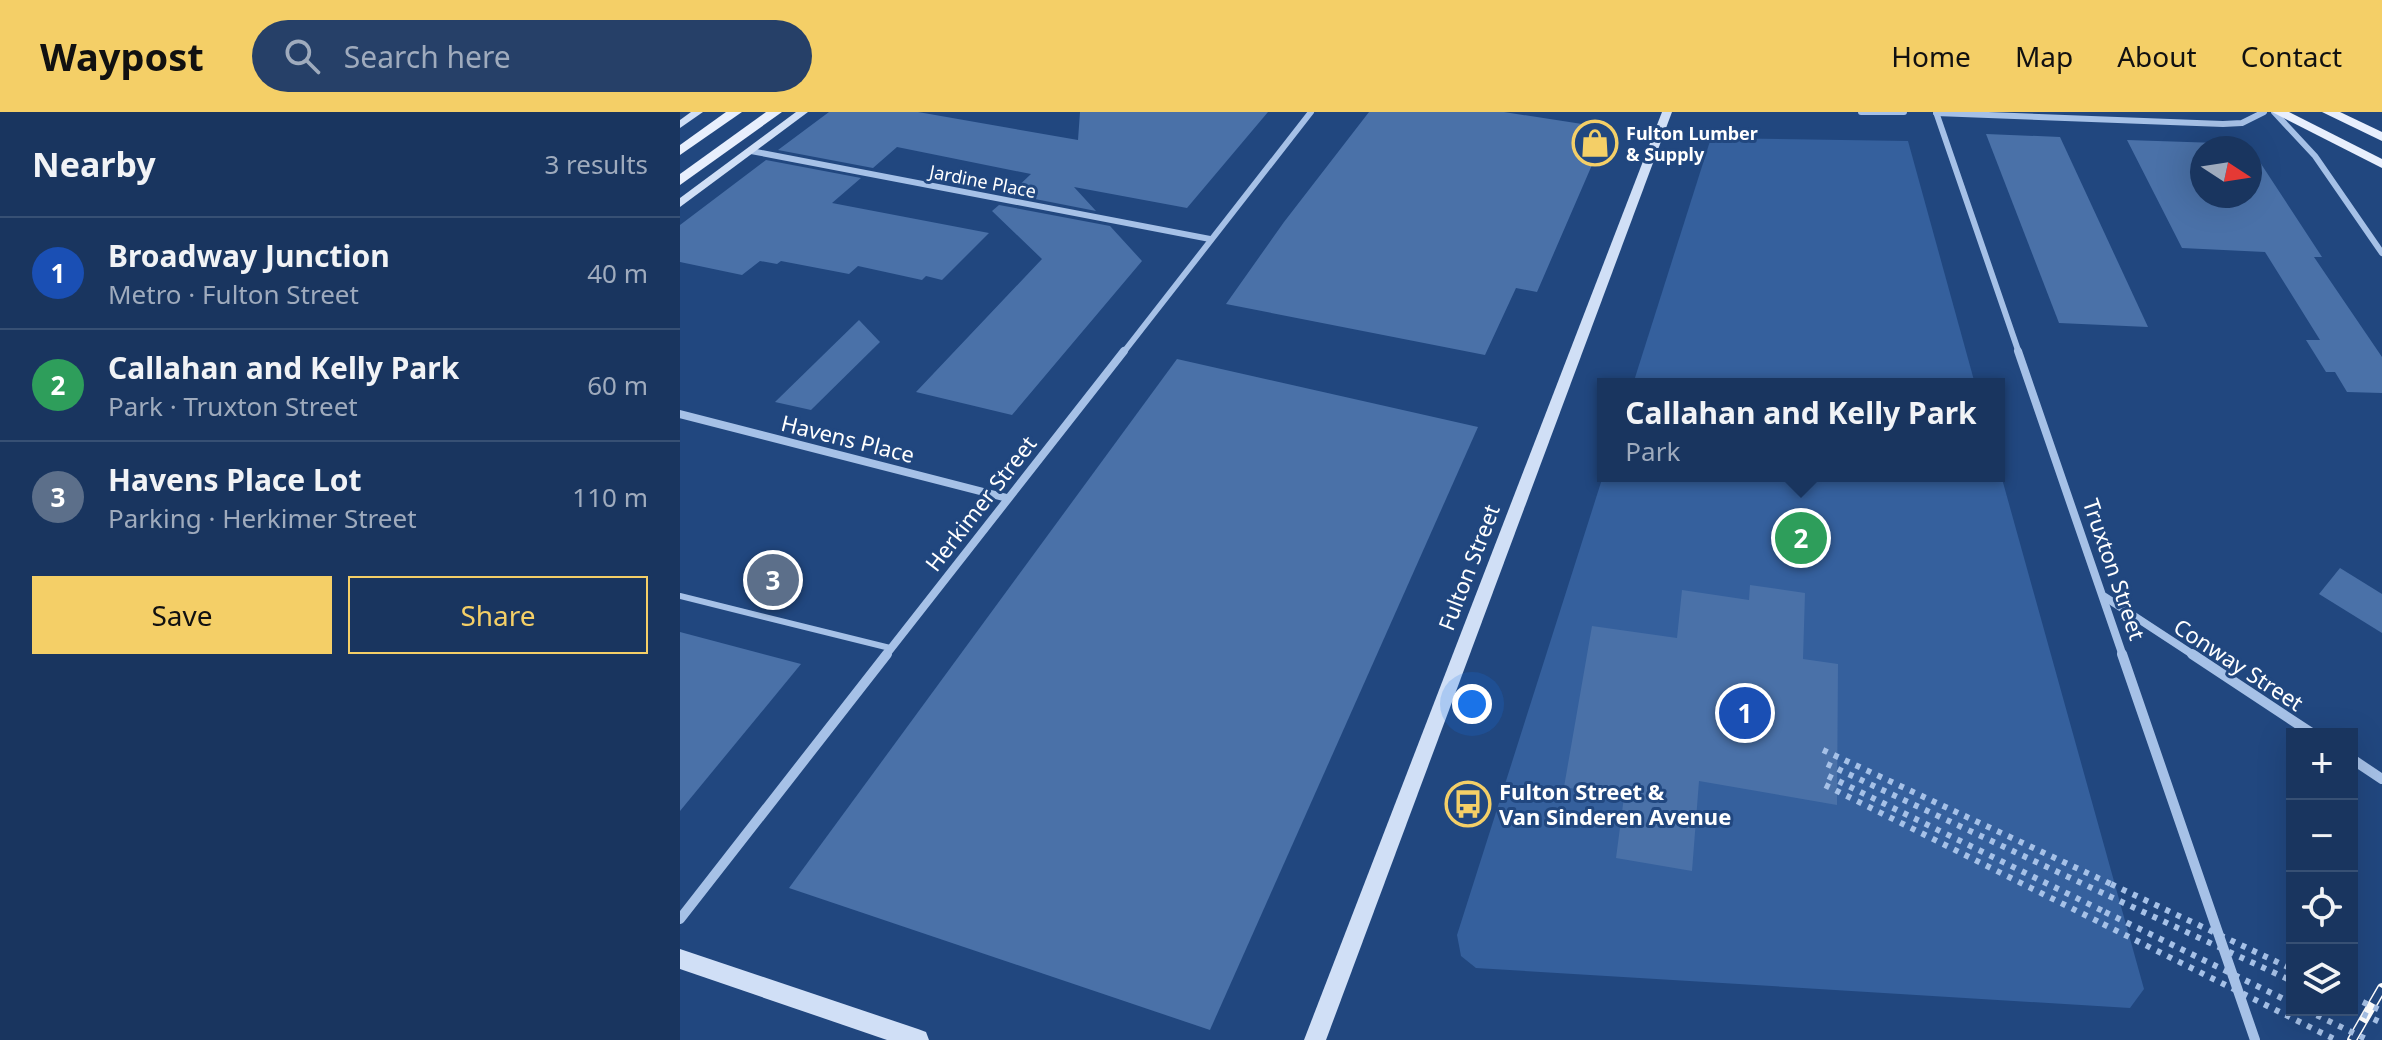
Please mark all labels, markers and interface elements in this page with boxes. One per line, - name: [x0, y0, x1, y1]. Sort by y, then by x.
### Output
- search box: [252, 20, 812, 92]
- text: Waypost: [40, 30, 204, 82]
- icon: search: [280, 34, 324, 78]
- text: Search here: [344, 36, 511, 77]
- text: Home: [1891, 37, 1971, 75]
- text: Map: [2015, 37, 2073, 75]
- text: About: [2117, 37, 2197, 75]
- text: Contact: [2241, 37, 2342, 75]
- shop icon: Fulton Lumber & Supply: [1571, 119, 1619, 167]
- place label: Fulton Lumber & Supply: [1626, 121, 1758, 166]
- north arrow: [2190, 136, 2262, 208]
- text: Nearby: [32, 141, 156, 187]
- text: 3 results: [544, 146, 648, 182]
- street label: Jardine Place: [926, 159, 1038, 203]
- text: Broadway Junction: [108, 235, 390, 276]
- text: 1: [51, 255, 65, 291]
- text: 40 m: [587, 255, 648, 291]
- text: Metro · Fulton Street: [108, 276, 359, 312]
- text: Callahan and Kelly Park: [108, 347, 459, 388]
- text: 2: [51, 367, 65, 403]
- text: 60 m: [587, 367, 648, 403]
- popup: [1597, 378, 2005, 482]
- text: Park · Truxton Street: [108, 388, 358, 424]
- text: Callahan and Kelly Park: [1625, 392, 1977, 433]
- street label: Havens Place: [778, 407, 918, 469]
- street label: Herkimer Street: [918, 429, 1042, 577]
- text: Park: [1625, 433, 1680, 469]
- text: Havens Place Lot: [108, 459, 362, 500]
- text: 3: [51, 479, 65, 515]
- text: 110 m: [572, 479, 648, 515]
- street label: Truxton Street: [2077, 494, 2153, 644]
- text: Parking · Herkimer Street: [108, 500, 417, 536]
- street label: Fulton Street: [1430, 500, 1506, 634]
- pin: 2: [1775, 508, 1827, 568]
- pin: 3: [747, 550, 799, 610]
- button: Save: [32, 576, 332, 654]
- button: Share: [348, 576, 648, 654]
- street label: Conway Street: [2168, 611, 2310, 717]
- pin: 1: [1719, 683, 1771, 743]
- your location: [1452, 684, 1492, 724]
- map controls: [2286, 728, 2358, 1016]
- button: +: [2286, 728, 2358, 800]
- place label: Fulton Street & Van Sinderen Avenue: [1499, 776, 1731, 831]
- bus stop icon: Fulton Street & Van Sinderen Avenue: [1444, 780, 1492, 828]
- button: −: [2286, 800, 2358, 872]
- button: locate: [2286, 872, 2358, 944]
- button: layers: [2286, 944, 2358, 1016]

